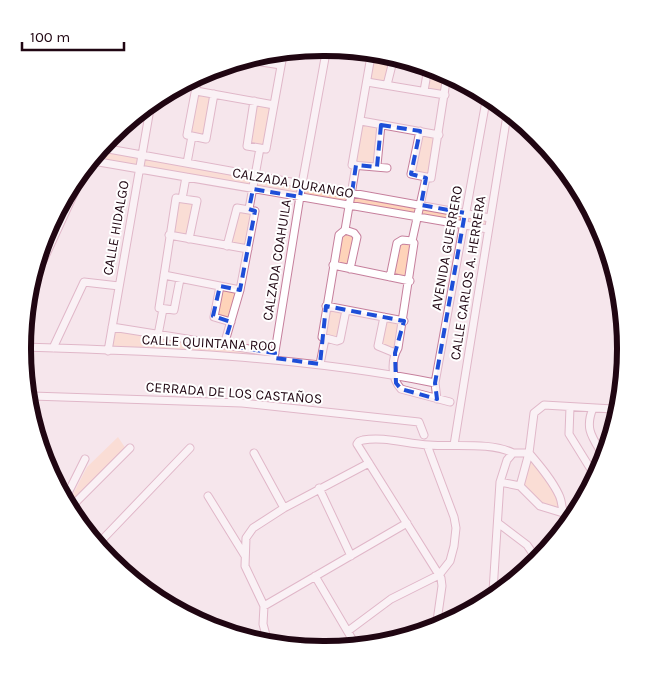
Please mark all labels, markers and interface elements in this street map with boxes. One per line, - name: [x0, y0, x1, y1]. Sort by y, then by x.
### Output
- scale bar: [22, 20, 125, 52]
- text: 100 m: [30, 28, 70, 46]
- street label: CALZADA DURANGO: [231, 164, 355, 202]
- street label: CALLE HIDALGO: [99, 179, 133, 277]
- street label: AVENIDA GUERRERO: [428, 184, 466, 312]
- street label: CALLE CARLOS A. HERRERA: [447, 195, 489, 361]
- street label: CALZADA COAHUILA: [259, 198, 295, 322]
- street label: CALLE QUINTANA ROO: [141, 331, 277, 355]
- street label: CERRADA DE LOS CASTAÑOS: [145, 378, 323, 408]

